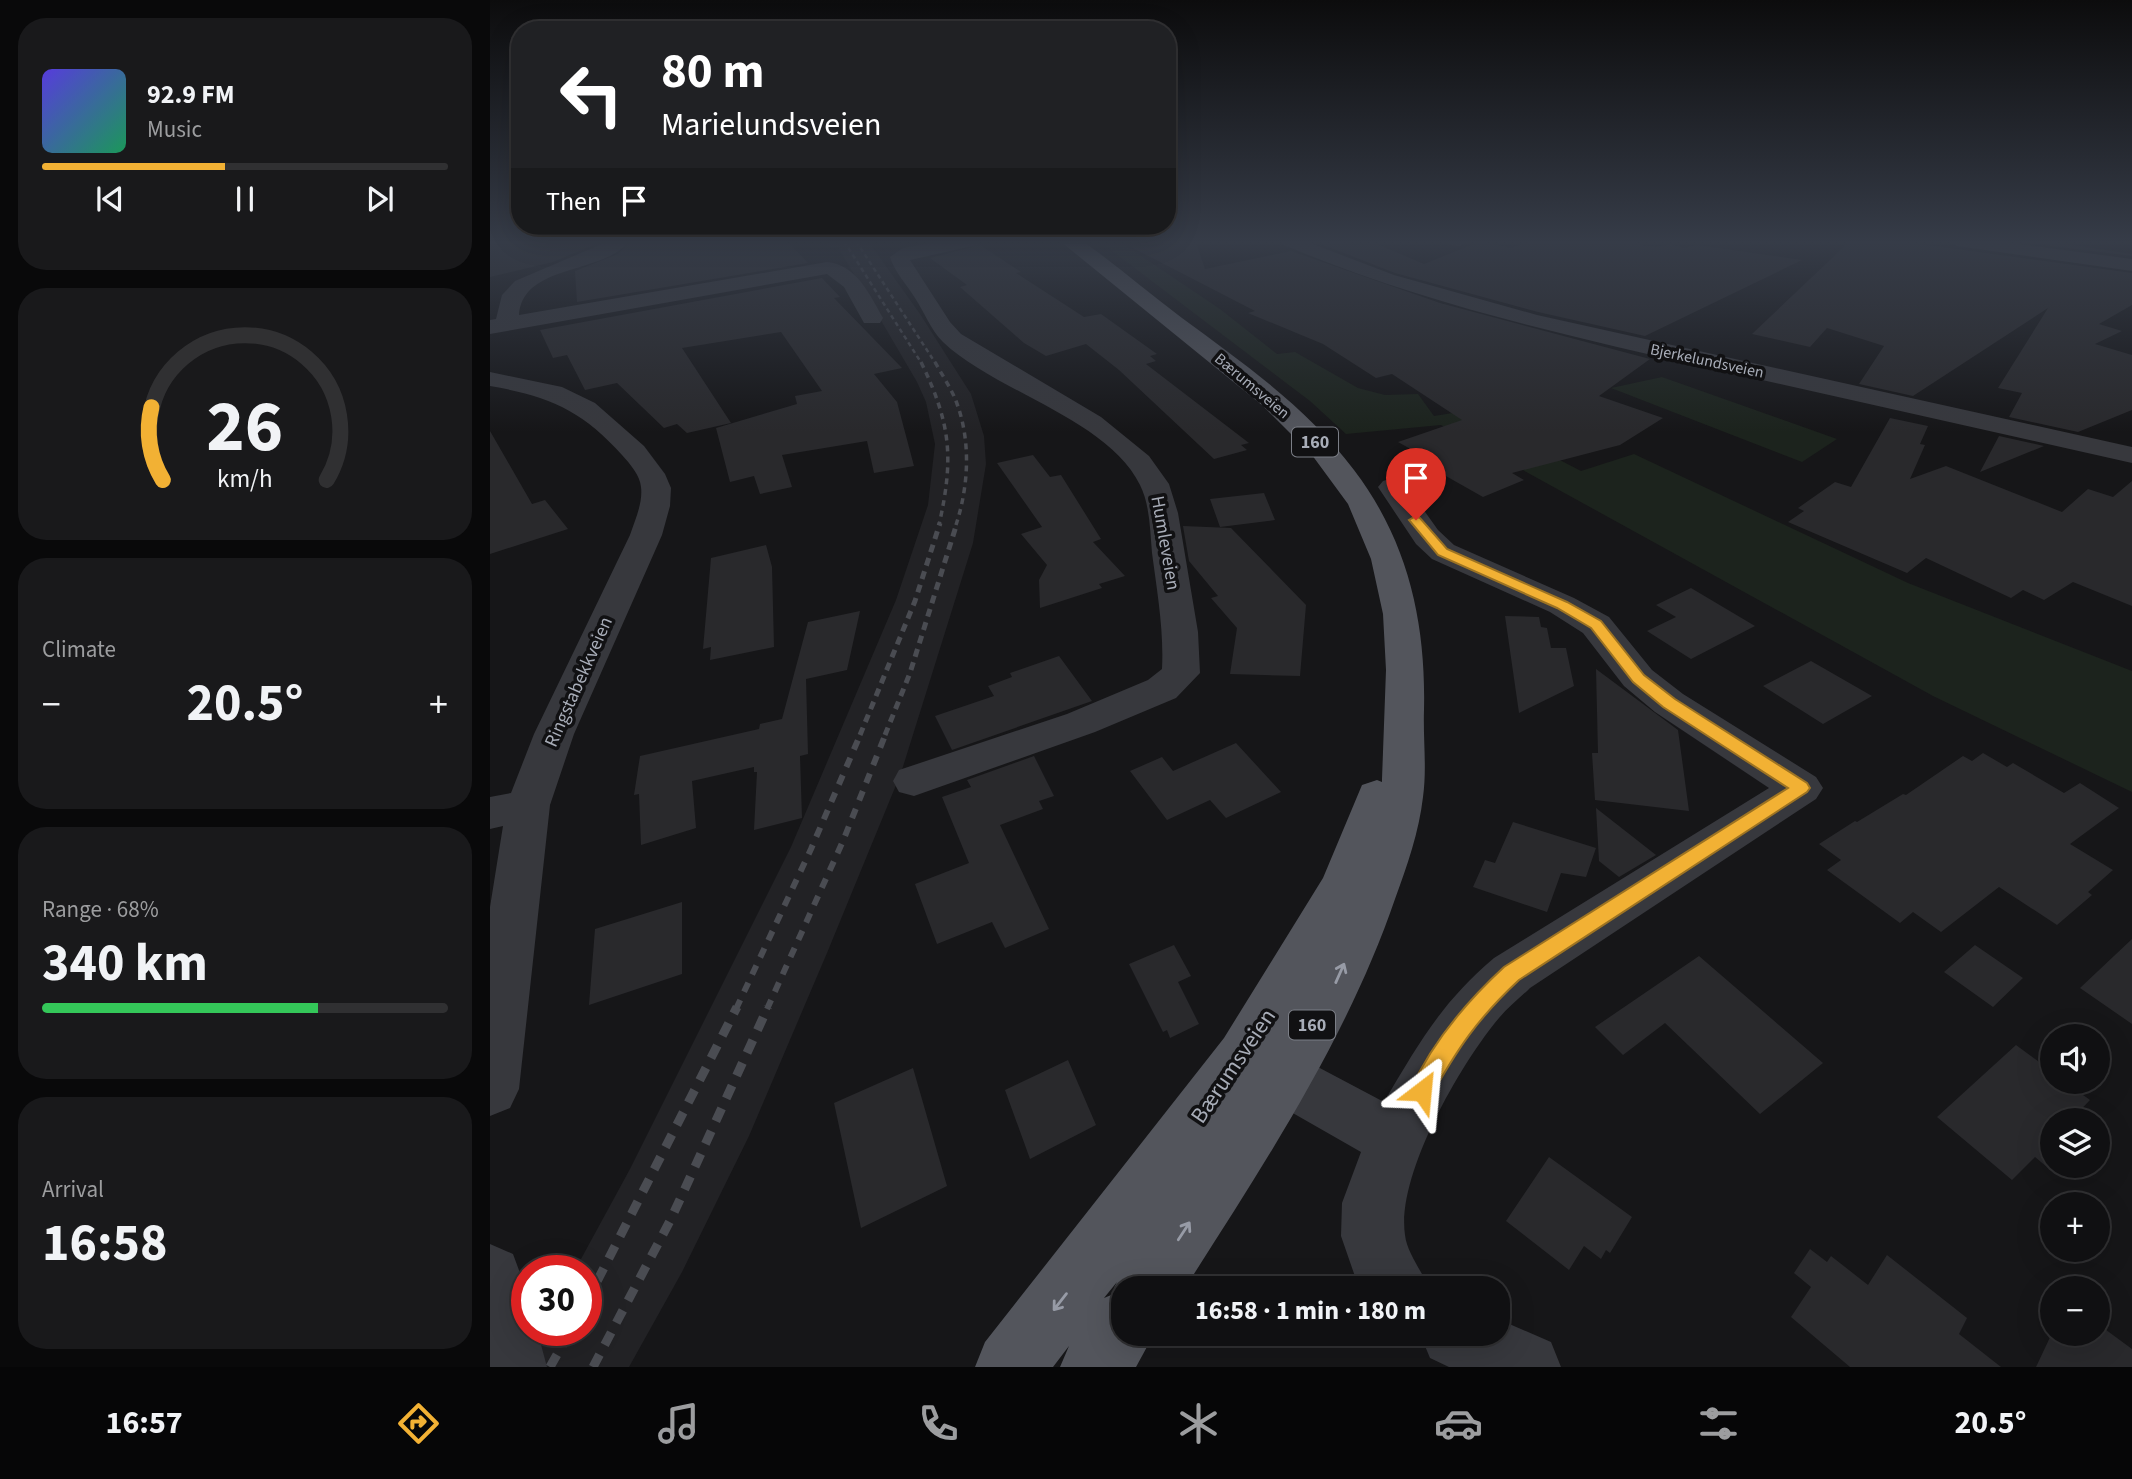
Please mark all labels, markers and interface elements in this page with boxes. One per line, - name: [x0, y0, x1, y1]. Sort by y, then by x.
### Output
- text: 80 m: [661, 37, 765, 107]
- icon: left: [546, 49, 637, 140]
- text: 92.9 FM: [147, 76, 235, 113]
- text: Marielundsveien: [661, 102, 881, 148]
- text: Music: [147, 113, 202, 146]
- icon: previous: [91, 180, 129, 218]
- icon: pause: [226, 180, 264, 218]
- icon: next: [361, 180, 399, 218]
- icon: arrive: [615, 182, 653, 220]
- text: Then: [546, 183, 601, 220]
- street label: Bjerkelundsveien: [1648, 338, 1766, 384]
- street label: Bærumsveien: [1210, 348, 1294, 424]
- text: 26: [207, 375, 283, 479]
- road number: 160: [1292, 428, 1338, 457]
- pin: [1386, 448, 1446, 520]
- icon: arrive: [1397, 459, 1435, 497]
- text: km/h: [217, 460, 273, 496]
- street label: Humleveien: [1143, 494, 1187, 592]
- street label: Ringstabekkveien: [538, 613, 620, 751]
- text: Climate: [42, 633, 116, 666]
- text: 20.5°: [187, 667, 303, 741]
- text: −: [42, 678, 61, 732]
- text: +: [429, 678, 448, 732]
- text: Range · 68%: [42, 893, 159, 926]
- text: 340 km: [42, 927, 208, 1001]
- one-way arrow: [1334, 963, 1347, 985]
- street label: Bærumsveien: [1182, 1002, 1284, 1130]
- road number: 160: [1289, 1010, 1335, 1040]
- map controls: [2040, 1024, 2110, 1346]
- button: sound: [2040, 1024, 2110, 1094]
- position arrow: [1385, 1054, 1459, 1128]
- button: layers: [2040, 1108, 2110, 1178]
- text: Arrival: [42, 1173, 104, 1206]
- button: +: [2040, 1192, 2110, 1262]
- text: 16:58: [42, 1207, 167, 1281]
- one-way arrow: [1177, 1222, 1192, 1241]
- speed limit sign: 30: [511, 1255, 602, 1346]
- button: −: [2040, 1276, 2110, 1346]
- one-way arrow: [1053, 1292, 1068, 1311]
- text: 16:58 · 1 min · 180 m: [1195, 1292, 1426, 1329]
- icon: directions: [394, 1399, 443, 1448]
- icon: music: [654, 1399, 703, 1448]
- icon: phone: [914, 1399, 963, 1448]
- icon: climate: [1174, 1399, 1223, 1448]
- icon: car: [1434, 1399, 1483, 1448]
- icon: filters: [1694, 1399, 1743, 1448]
- text: 16:57: [106, 1400, 183, 1446]
- text: 20.5°: [1954, 1400, 2026, 1446]

